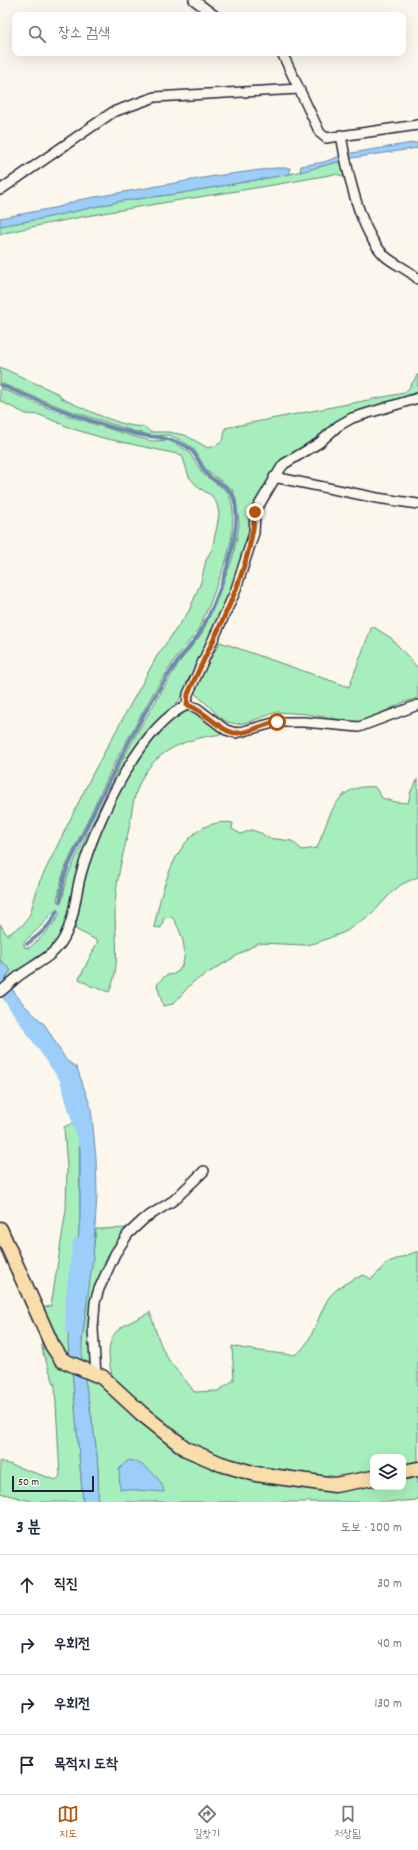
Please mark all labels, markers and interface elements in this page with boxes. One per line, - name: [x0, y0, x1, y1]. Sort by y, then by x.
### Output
- search box: [12, 12, 406, 56]
- icon: search: [26, 23, 48, 45]
- text: 장소 검색: [58, 23, 110, 45]
- route end: [246, 503, 264, 521]
- route start: [268, 713, 286, 731]
- map controls: [370, 1454, 406, 1490]
- button: layers: [370, 1454, 406, 1490]
- scale bar: [12, 1474, 94, 1493]
- text: 50 m: [18, 1475, 39, 1491]
- text: 3 분: [16, 1517, 41, 1541]
- text: 도보 · 200 m: [340, 1519, 402, 1538]
- icon: ahead: [16, 1574, 38, 1596]
- text: 직진: [54, 1574, 78, 1596]
- text: 30 m: [377, 1575, 402, 1594]
- icon: right: [16, 1634, 38, 1656]
- text: 우회전: [54, 1634, 90, 1656]
- text: 40 m: [378, 1635, 402, 1654]
- icon: right: [16, 1694, 38, 1716]
- text: 우회전: [54, 1694, 90, 1716]
- text: 130 m: [374, 1695, 402, 1714]
- icon: arrive: [16, 1754, 38, 1776]
- text: 목적지 도착: [54, 1754, 118, 1776]
- tab: 지도: [57, 1803, 79, 1843]
- tab: 길찾기: [193, 1803, 220, 1843]
- tab: 저장됨: [334, 1803, 361, 1843]

